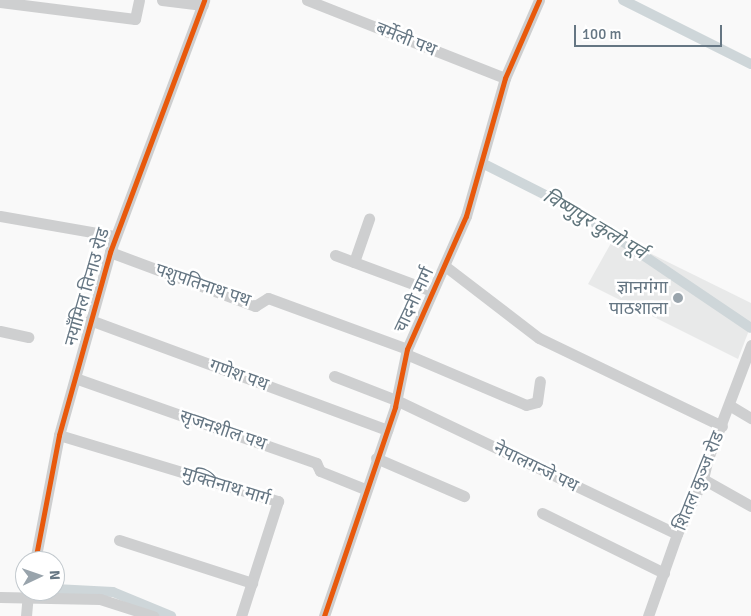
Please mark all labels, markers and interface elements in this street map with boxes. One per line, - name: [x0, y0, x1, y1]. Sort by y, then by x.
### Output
- scale bar: [576, 15, 724, 47]
- street label: बर्मेली पथ: [372, 17, 440, 61]
- text: 100 m: [582, 25, 622, 43]
- water label: विष्णुपुर कुलो पूर्व: [538, 185, 650, 265]
- street label: नयाँमिल तिनाउ रोड: [60, 226, 114, 348]
- street label: पशुपतिनाथ पथ: [152, 259, 254, 311]
- street label: चादनी मार्ग: [389, 264, 439, 336]
- place label: ज्ञानगंगा पाठशाला: [609, 277, 668, 320]
- marker: ज्ञानगंगा पाठशाला: [672, 292, 684, 304]
- street label: गणेश पथ: [207, 354, 271, 396]
- street label: सृजनशील पथ: [177, 405, 269, 455]
- street label: शितल कुञ्ज रोड: [669, 428, 729, 534]
- street label: नेपालगन्जे पथ: [490, 437, 582, 497]
- street label: मुक्तिनाथ मार्ग: [179, 462, 273, 510]
- north arrow: [15, 551, 65, 601]
- text: N: [46, 570, 63, 581]

